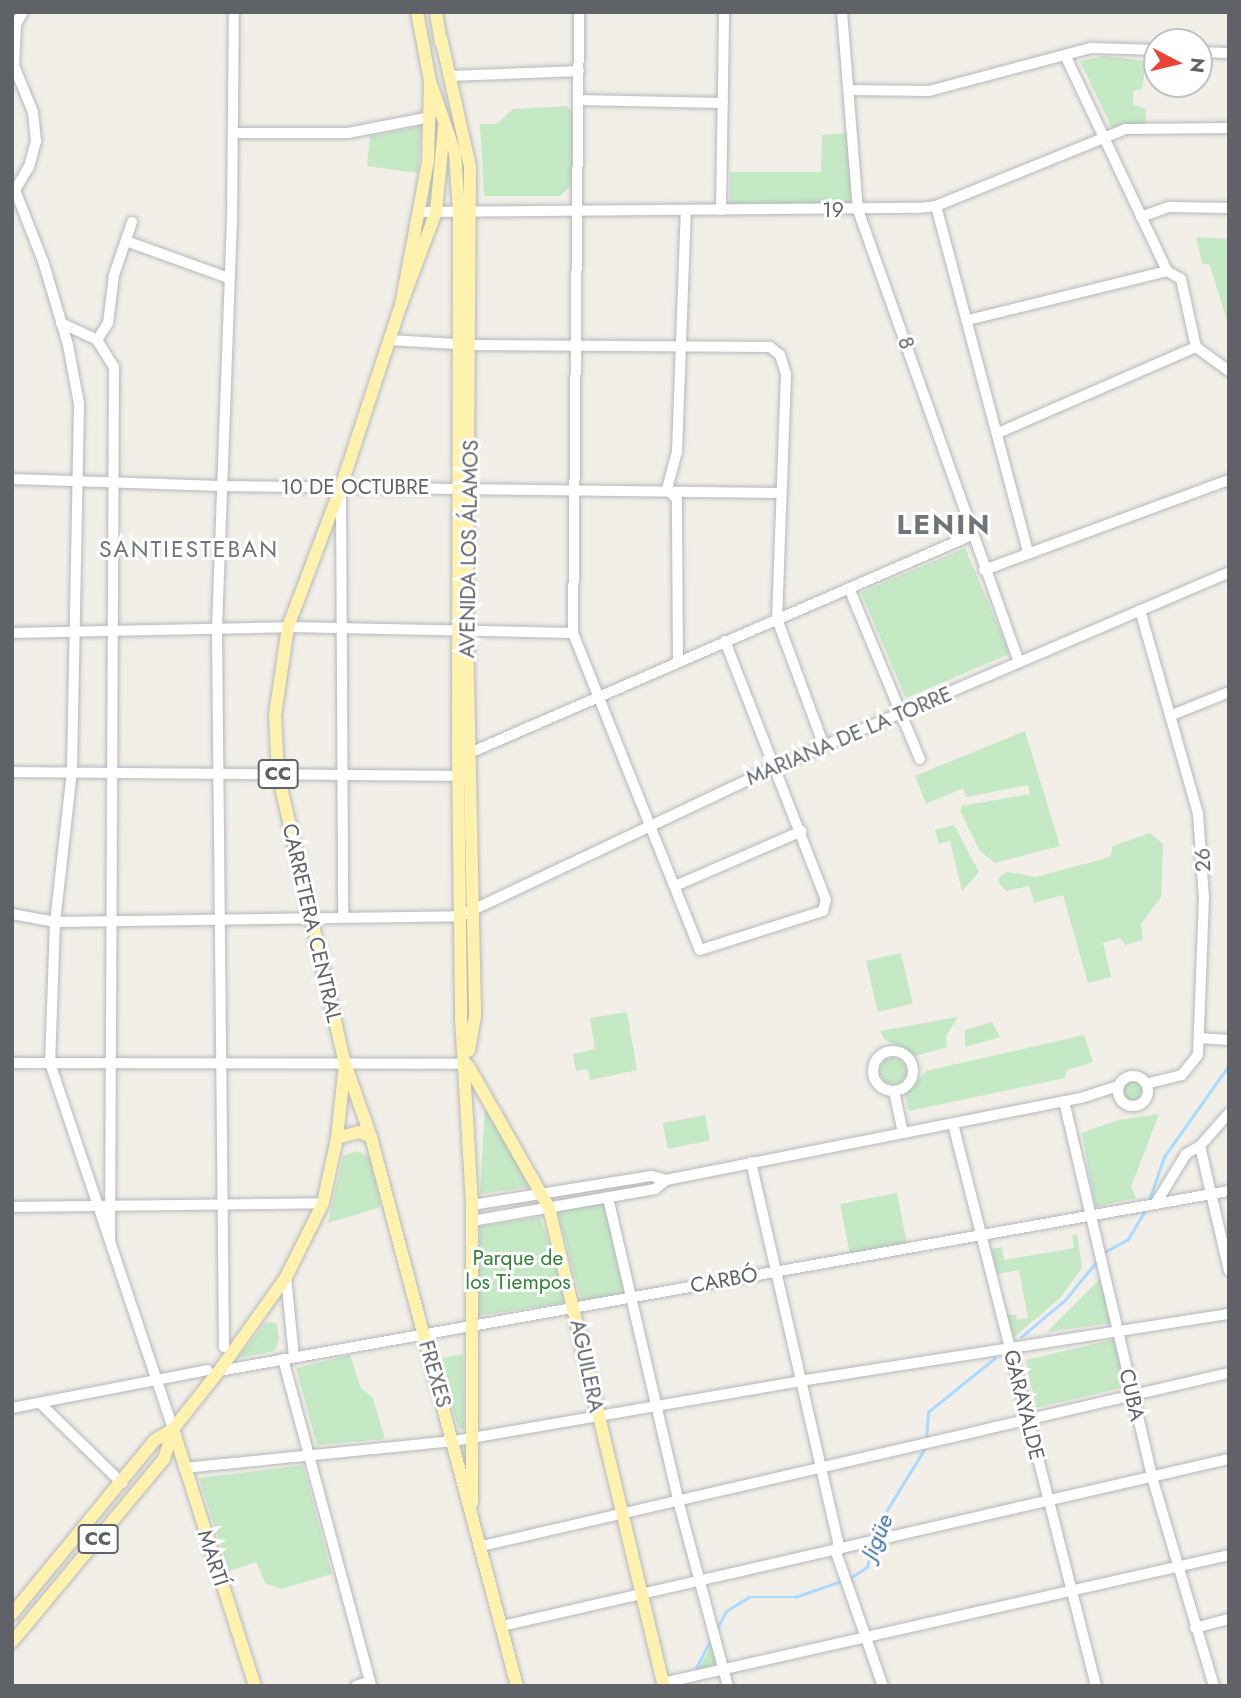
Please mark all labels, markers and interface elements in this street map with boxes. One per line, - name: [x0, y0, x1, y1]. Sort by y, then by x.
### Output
- north arrow: [1143, 28, 1213, 98]
- text: N: [1183, 56, 1212, 75]
- street label: 19: [822, 197, 844, 223]
- street label: 8: [892, 333, 920, 353]
- street label: AVENIDA LOS ÁLAMOS: [454, 440, 484, 658]
- street label: 10 DE OCTUBRE: [281, 474, 429, 500]
- district label: LENIN: [897, 508, 991, 542]
- district label: SANTIESTEBAN: [100, 535, 278, 563]
- street label: MARIANA DE LA TORRE: [742, 681, 956, 791]
- road number: CC: [257, 758, 299, 790]
- street label: CARRETERA CENTRAL: [277, 821, 347, 1025]
- street label: 26: [1190, 848, 1216, 872]
- park label: Parque de los Tiempos: [465, 1245, 571, 1295]
- street label: CARBÓ: [688, 1262, 760, 1298]
- street label: AGUILERA: [565, 1317, 609, 1415]
- street label: FREXES: [413, 1338, 457, 1410]
- street label: GARAYALDE: [998, 1347, 1050, 1463]
- street label: CUBA: [1114, 1366, 1150, 1424]
- water label: Jigüe: [855, 1510, 899, 1564]
- road number: CC: [77, 1524, 119, 1554]
- street label: MARTÍ: [192, 1527, 234, 1589]

